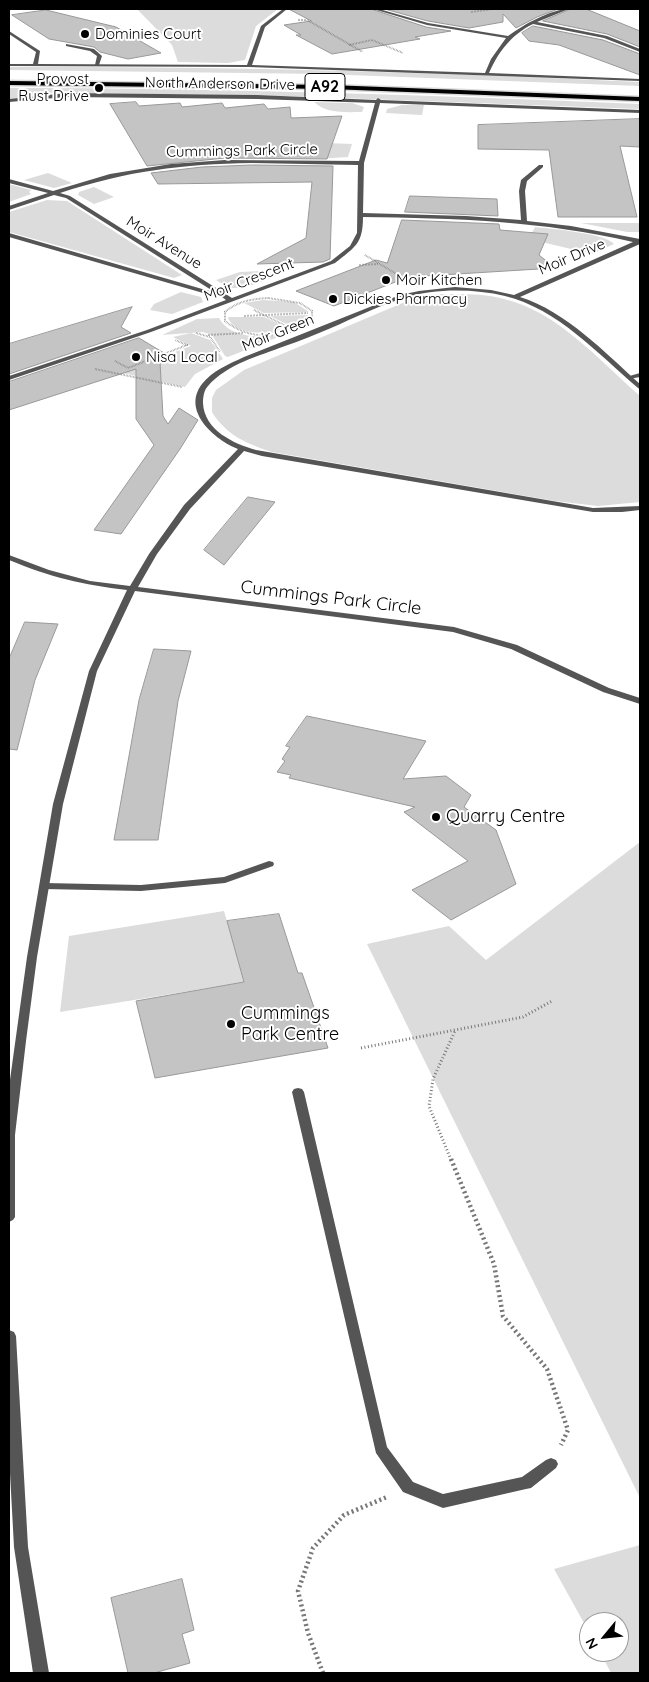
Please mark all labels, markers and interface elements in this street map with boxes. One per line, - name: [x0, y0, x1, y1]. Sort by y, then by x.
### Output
- place label: Dominies Court: [95, 25, 202, 43]
- marker: Dominies Court: [79, 28, 91, 40]
- place label: Provost Rust Drive: [18, 70, 89, 105]
- street label: North Anderson Drive: [145, 74, 295, 94]
- road number: A92: [305, 74, 345, 100]
- marker: Provost Rust Drive: [93, 82, 105, 94]
- street label: Cummings Park Circle: [166, 141, 318, 161]
- street label: Moir Avenue: [123, 213, 205, 273]
- street label: Moir Drive: [536, 235, 608, 279]
- street label: Moir Crescent: [201, 255, 297, 305]
- place label: Moir Kitchen: [396, 271, 482, 289]
- marker: Moir Kitchen: [380, 274, 392, 286]
- place label: Dickies Pharmacy: [343, 290, 467, 308]
- marker: Dickies Pharmacy: [327, 293, 339, 305]
- street label: Moir Green: [239, 310, 317, 356]
- place label: Nisa Local: [146, 348, 218, 366]
- marker: Nisa Local: [130, 351, 142, 363]
- street label: Cummings Park Circle: [239, 576, 423, 620]
- place label: Quarry Centre: [446, 806, 565, 828]
- marker: Quarry Centre: [430, 811, 442, 823]
- place label: Cummings Park Centre: [241, 1003, 339, 1046]
- marker: Cummings Park Centre: [225, 1018, 237, 1030]
- north arrow: [579, 1612, 629, 1662]
- text: N: [581, 1635, 602, 1652]

